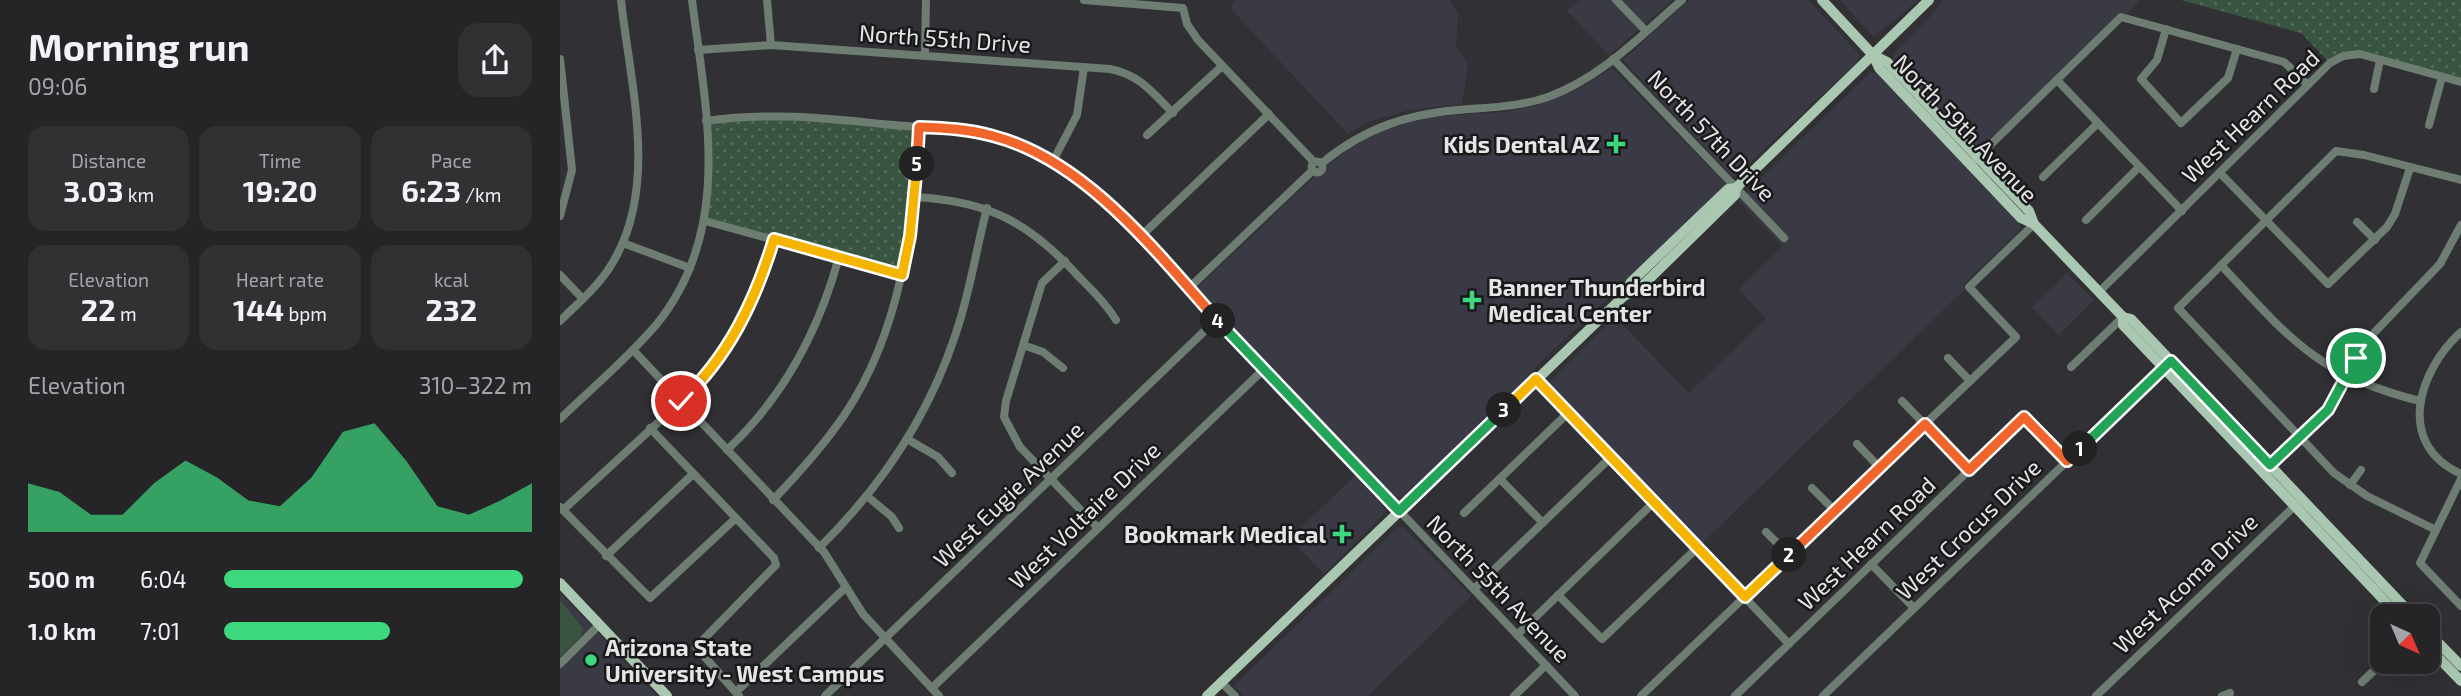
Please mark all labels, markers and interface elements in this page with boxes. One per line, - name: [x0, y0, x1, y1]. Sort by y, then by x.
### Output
- street label: North 55th Drive: [858, 18, 1032, 58]
- text: Morning run: [28, 23, 249, 69]
- button: share: [458, 23, 532, 97]
- street label: West Hearn Road: [2175, 43, 2325, 189]
- street label: North 59th Avenue: [1888, 48, 2044, 208]
- street label: North 57th Drive: [1642, 64, 1782, 206]
- text: 09:06: [28, 72, 87, 100]
- place label: Kids Dental AZ: [1443, 130, 1600, 158]
- marker: Kids Dental AZ: [1606, 134, 1626, 154]
- pin: 5: [900, 146, 934, 182]
- text: Distance: [71, 149, 146, 172]
- text: Time: [259, 149, 301, 172]
- text: Pace: [431, 149, 472, 172]
- text: 5: [911, 152, 922, 175]
- text: 3.03: [63, 172, 124, 208]
- text: 19:20: [243, 172, 317, 208]
- text: 6:23: [401, 172, 461, 208]
- text: km: [124, 183, 154, 206]
- text: /km: [461, 183, 501, 206]
- text: Elevation: [68, 268, 149, 291]
- text: Heart rate: [236, 268, 324, 291]
- text: kcal: [434, 268, 469, 291]
- place label: Banner Thunderbird Medical Center: [1488, 273, 1705, 327]
- marker: Banner Thunderbird Medical Center: [1462, 290, 1482, 310]
- text: 22: [81, 291, 116, 327]
- text: 144: [233, 291, 284, 327]
- text: 232: [425, 291, 477, 327]
- text: m: [116, 302, 137, 325]
- text: bpm: [284, 302, 327, 325]
- pin: 4: [1200, 304, 1236, 338]
- text: 4: [1211, 309, 1224, 332]
- pin: [2326, 328, 2386, 388]
- icon: arrive: [2337, 339, 2375, 377]
- text: Elevation: [28, 371, 126, 399]
- text: 310–322 m: [419, 371, 532, 399]
- pin: [651, 371, 711, 431]
- icon: check: [662, 382, 700, 420]
- pin: 3: [1486, 392, 1522, 428]
- text: 3: [1498, 398, 1509, 421]
- street label: West Eugie Avenue: [927, 415, 1089, 573]
- pin: 1: [2062, 432, 2098, 466]
- street label: West Voltaire Drive: [1002, 436, 1166, 594]
- text: 1: [2075, 437, 2084, 460]
- street label: West Crocus Drive: [1890, 453, 2046, 605]
- street label: West Hearn Road: [1791, 470, 1941, 616]
- street label: West Acoma Drive: [2107, 507, 2263, 659]
- street label: North 55th Avenue: [1421, 508, 1577, 668]
- place label: Bookmark Medical: [1124, 520, 1326, 548]
- marker: Bookmark Medical: [1332, 524, 1352, 544]
- pin: 2: [1772, 538, 1806, 572]
- text: 2: [1783, 543, 1794, 566]
- text: 500 m: [28, 565, 95, 593]
- text: 6:04: [140, 565, 187, 593]
- north arrow: [2370, 604, 2440, 674]
- map controls: [2370, 604, 2440, 674]
- text: 1.0 km: [28, 617, 96, 645]
- text: 7:01: [140, 617, 180, 645]
- place label: Arizona State University - West Campus: [605, 633, 885, 687]
- marker: Arizona State University - West Campus: [583, 652, 599, 668]

